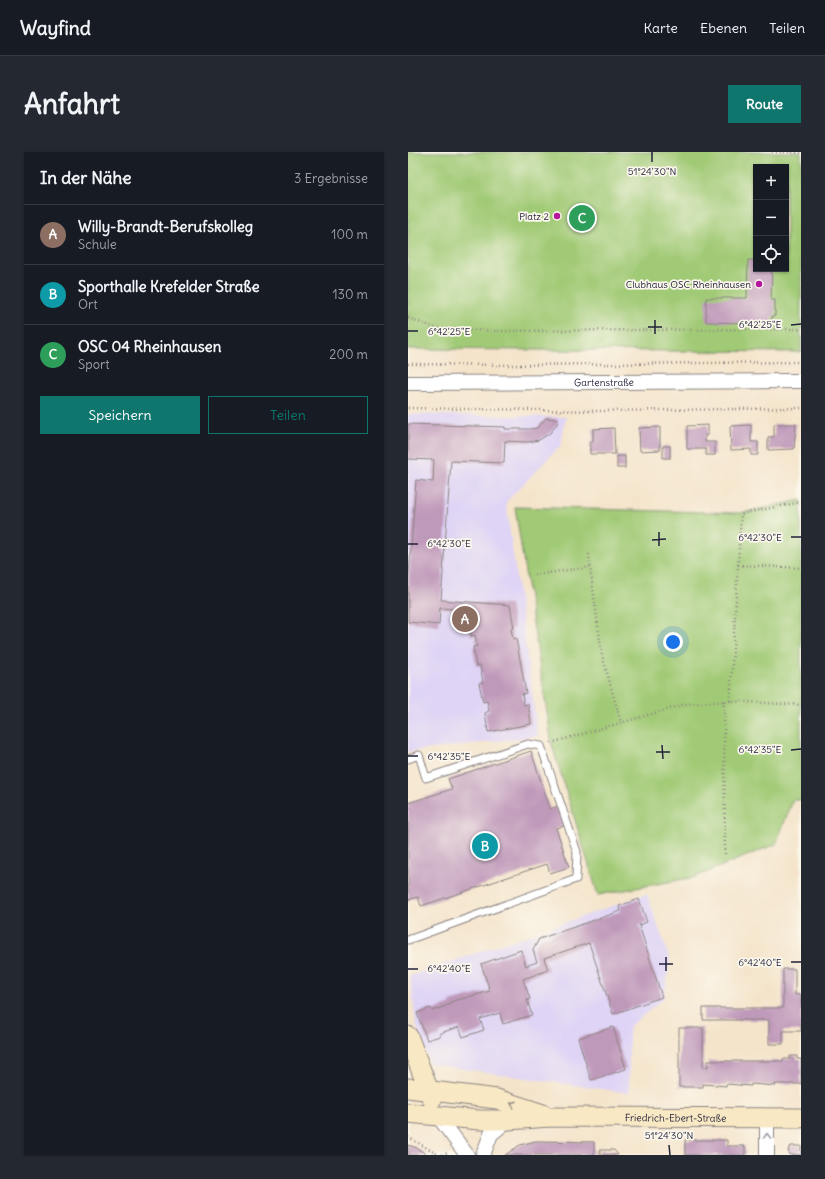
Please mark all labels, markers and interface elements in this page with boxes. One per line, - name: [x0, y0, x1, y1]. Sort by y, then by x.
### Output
- text: Wayfind: [20, 16, 91, 40]
- text: Karte: [644, 19, 678, 37]
- text: Ebenen: [700, 19, 747, 37]
- text: Teilen: [769, 19, 805, 37]
- button: Route: [728, 85, 801, 123]
- text: Anfahrt: [24, 86, 120, 122]
- map controls: [753, 164, 789, 272]
- button: +: [753, 164, 789, 200]
- text: 51°24'30"N: [628, 165, 676, 178]
- text: In der Nähe: [40, 167, 132, 189]
- text: 3 Ergebnisse: [294, 170, 368, 187]
- button: −: [753, 200, 789, 236]
- pin: C: [569, 203, 595, 233]
- place label: Platz 2: [519, 210, 550, 223]
- marker: Platz 2: [552, 211, 562, 221]
- text: Willy-Brandt-Berufskolleg: [78, 217, 253, 236]
- text: A: [49, 226, 57, 243]
- text: 100 m: [331, 226, 368, 243]
- text: Schule: [78, 236, 117, 253]
- button: locate: [753, 236, 789, 272]
- text: Sporthalle Krefelder Straße: [78, 277, 260, 296]
- place label: Clubhaus OSC Rheinhausen: [626, 278, 751, 291]
- marker: Clubhaus OSC Rheinhausen: [754, 279, 764, 289]
- text: B: [49, 286, 57, 303]
- text: 130 m: [332, 286, 368, 303]
- text: Ort: [78, 296, 98, 313]
- text: 6°42'25"E: [739, 318, 781, 331]
- text: 6°42'25"E: [428, 325, 470, 338]
- text: OSC 04 Rheinhausen: [78, 337, 221, 356]
- text: C: [49, 346, 57, 363]
- text: 200 m: [329, 346, 368, 363]
- text: Sport: [78, 356, 110, 373]
- street label: Gartenstraße: [574, 375, 634, 389]
- button: Speichern: [40, 396, 200, 434]
- button: Teilen: [208, 396, 368, 434]
- text: 6°42'30"E: [738, 531, 782, 544]
- text: 6°42'30"E: [427, 537, 471, 550]
- pin: A: [452, 604, 478, 634]
- your location: [663, 632, 683, 652]
- text: 6°42'35"E: [739, 743, 782, 756]
- text: 6°42'35"E: [428, 750, 471, 763]
- pin: B: [472, 831, 498, 861]
- text: 6°42'40"E: [738, 956, 782, 969]
- text: 6°42'40"E: [427, 962, 471, 975]
- one-way arrow: [509, 1101, 516, 1109]
- street label: Friedrich-Ebert-Straße: [625, 1111, 726, 1124]
- text: 51°24'30"N: [645, 1129, 693, 1142]
- one-way arrow: [763, 1133, 771, 1139]

